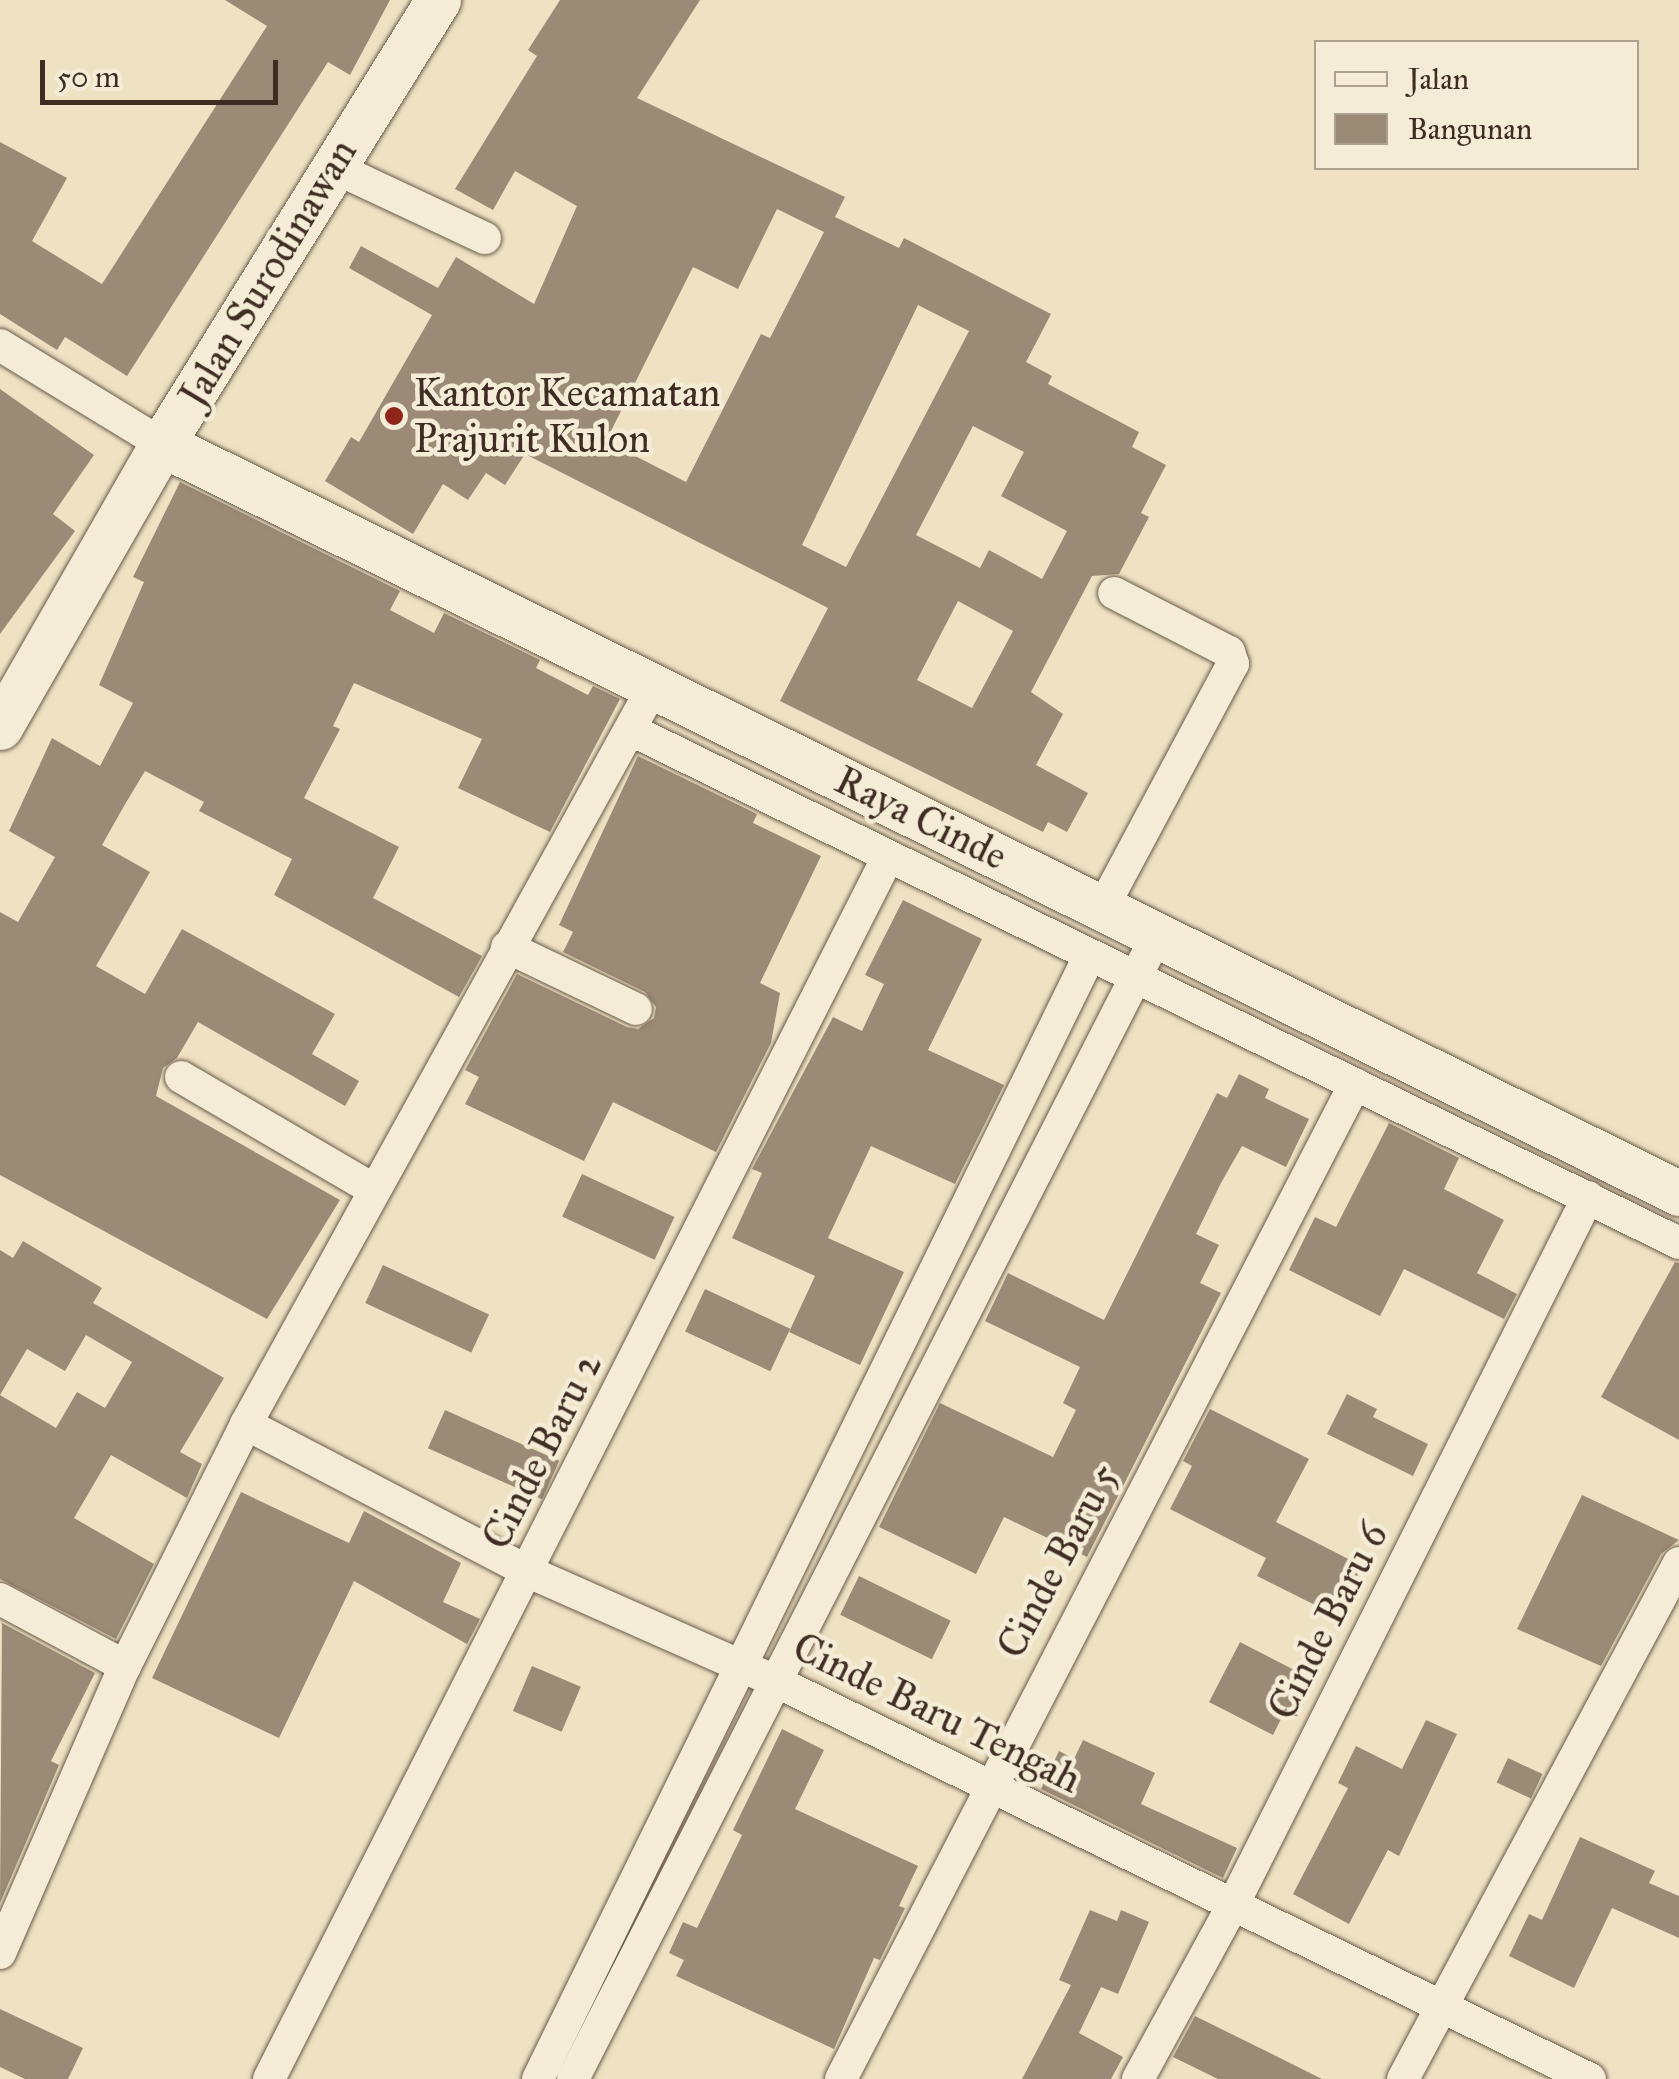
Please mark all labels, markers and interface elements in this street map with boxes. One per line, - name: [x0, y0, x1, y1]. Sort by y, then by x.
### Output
- scale bar: [45, 40, 282, 102]
- legend: [1314, 40, 1639, 170]
- text: 50 m: [57, 59, 120, 95]
- text: Jalan: [1408, 61, 1469, 97]
- text: Bangunan: [1408, 111, 1532, 147]
- street label: Jalan Surodinawan: [169, 131, 367, 415]
- place label: Kantor Kecamatan Prajurit Kulon: [414, 369, 720, 463]
- marker: Kantor Kecamatan Prajurit Kulon: [383, 405, 405, 427]
- street label: Raya Cinde: [827, 756, 1015, 880]
- street label: Cinde Baru 2: [472, 1345, 612, 1557]
- street label: Cinde Baru 5: [987, 1456, 1129, 1666]
- street label: Cinde Baru 6: [1258, 1515, 1398, 1727]
- street label: Cinde Baru Tengah: [785, 1623, 1089, 1803]

